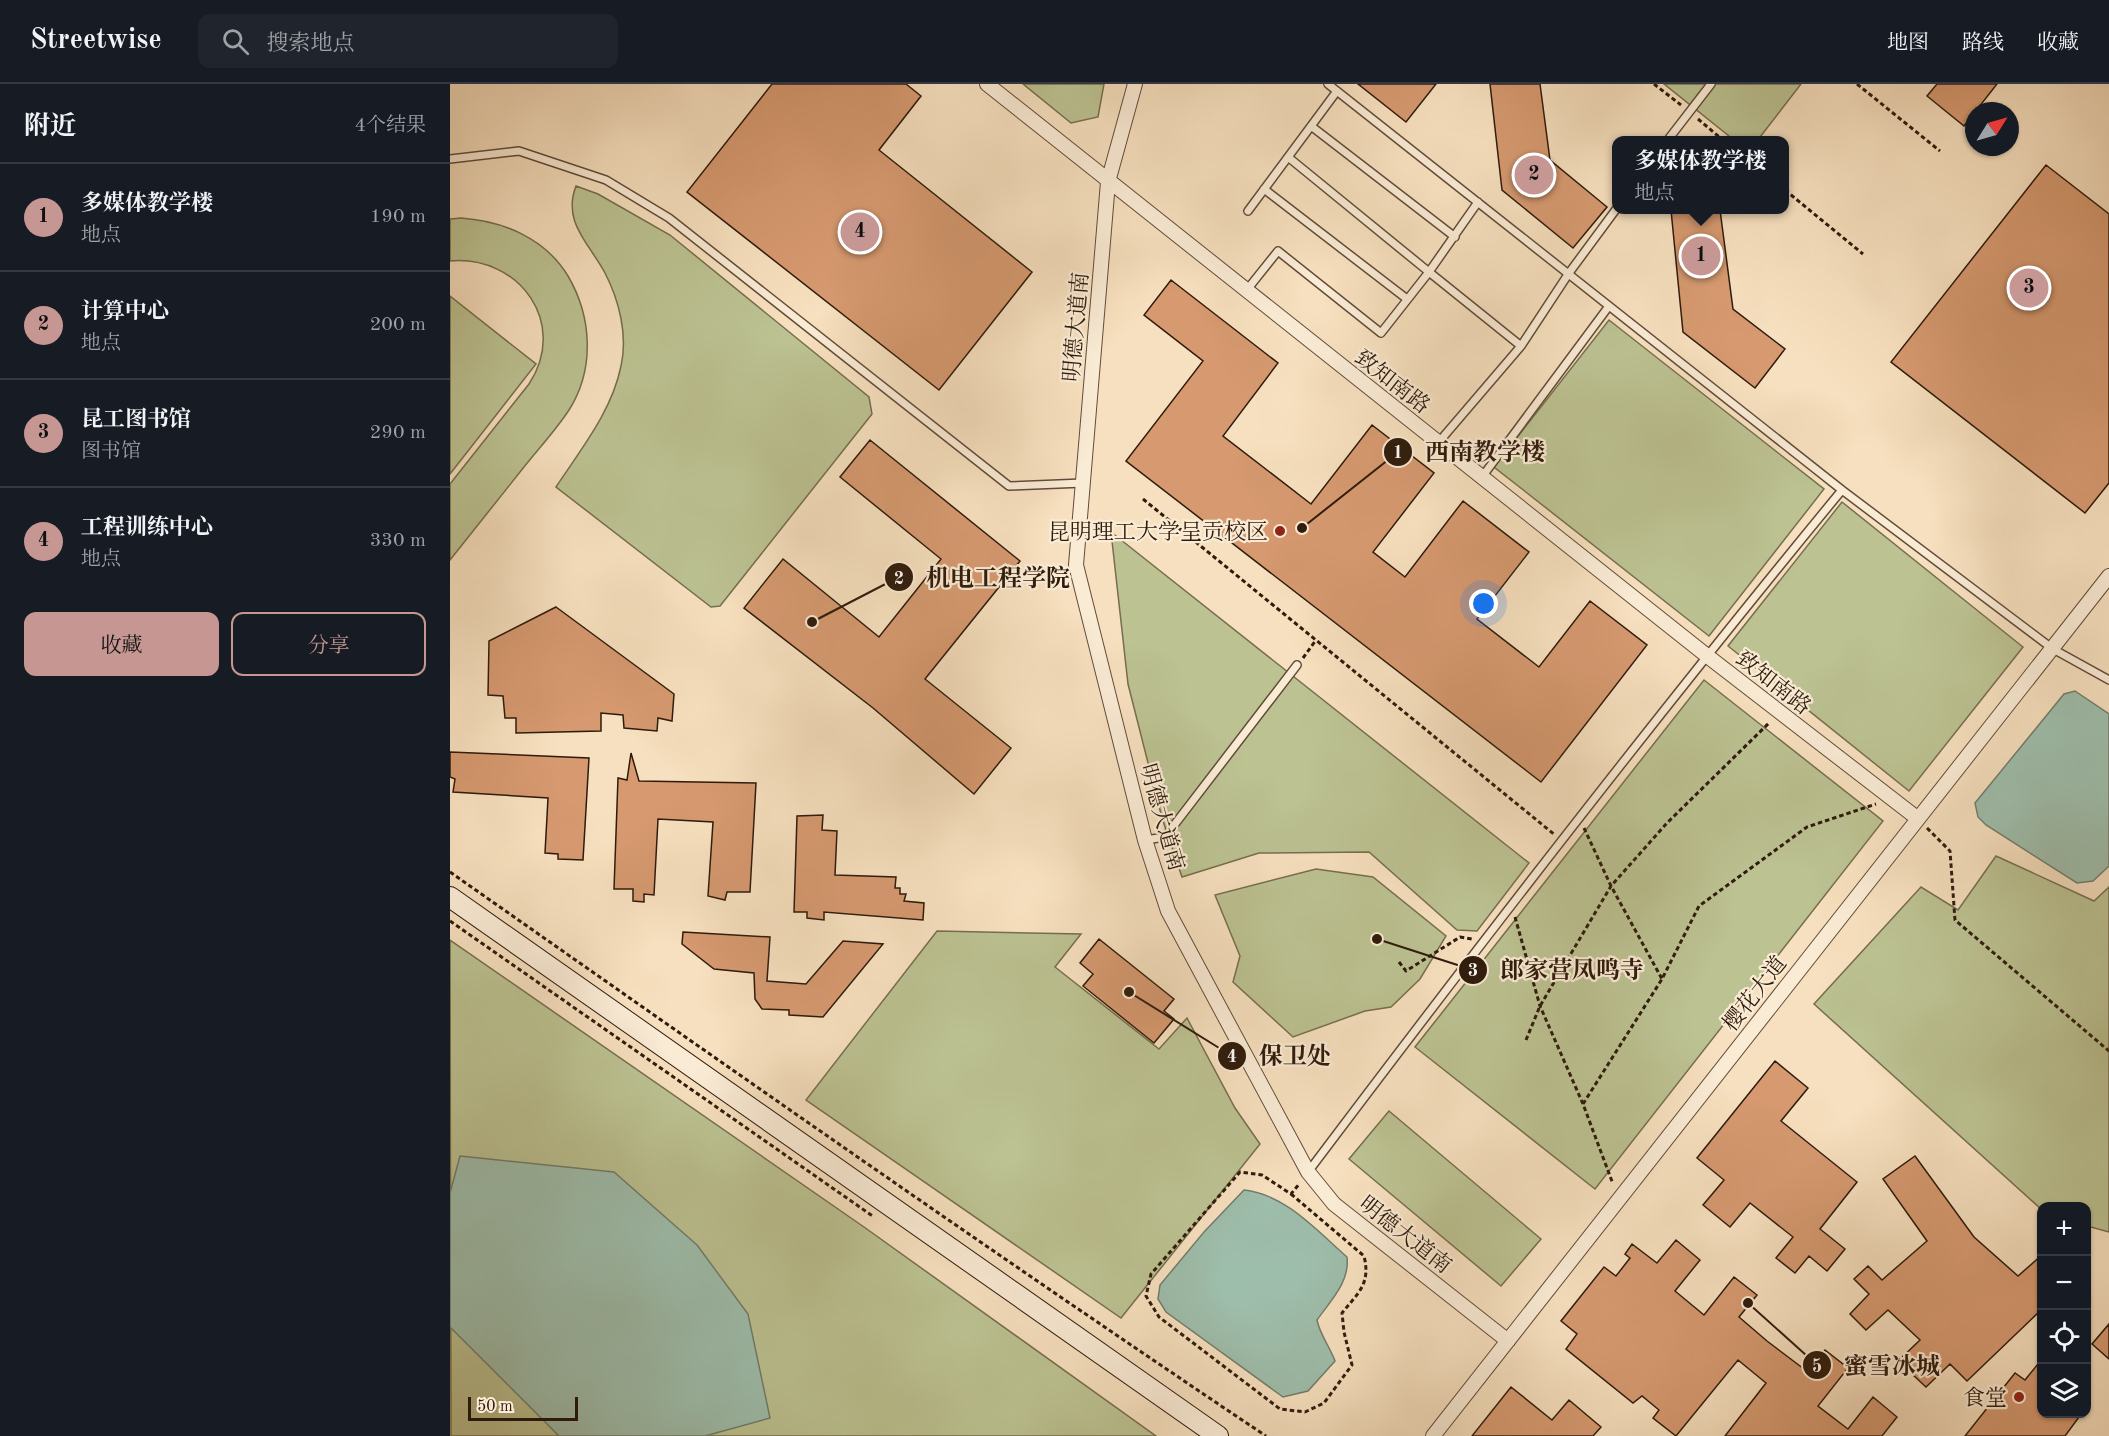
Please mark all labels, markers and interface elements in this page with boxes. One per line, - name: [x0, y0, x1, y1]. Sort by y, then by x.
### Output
- search box: [198, 14, 618, 68]
- icon: search: [219, 25, 252, 58]
- text: Streetwise: [30, 27, 162, 55]
- text: 搜索地点: [267, 33, 355, 55]
- text: 地图: [1887, 33, 1929, 54]
- text: 路线: [1962, 33, 2004, 54]
- text: 收藏: [2037, 33, 2079, 54]
- north arrow: [1965, 102, 2019, 156]
- text: 附近: [24, 114, 76, 140]
- text: 4个结果: [354, 116, 426, 136]
- popup: [1612, 136, 1789, 214]
- text: 多媒体教学楼: [1634, 151, 1767, 173]
- pin: 2: [1514, 152, 1554, 197]
- text: 地点: [1634, 184, 1674, 204]
- text: 多媒体教学楼: [81, 193, 213, 215]
- text: 1: [38, 207, 49, 227]
- text: 190 m: [370, 207, 426, 227]
- pin: 4: [840, 210, 880, 254]
- text: 地点: [81, 226, 121, 246]
- pin: 1: [1682, 234, 1720, 279]
- pin: 3: [2010, 266, 2048, 310]
- street label: 明德大道南: [1059, 271, 1093, 383]
- text: 计算中心: [81, 301, 169, 323]
- text: 2: [38, 315, 49, 335]
- text: 200 m: [370, 315, 426, 335]
- text: 地点: [81, 334, 121, 354]
- street label: 致知南路: [1350, 345, 1434, 418]
- text: 昆工图书馆: [81, 409, 191, 431]
- text: 3: [38, 423, 49, 443]
- text: 290 m: [370, 423, 426, 443]
- callout: 西南教学楼: [1383, 431, 1557, 473]
- text: 西南教学楼: [1425, 439, 1545, 466]
- text: 图书馆: [81, 442, 141, 462]
- text: 1: [1393, 444, 1403, 462]
- text: 工程训练中心: [81, 517, 213, 539]
- place label: 昆明理工大学呈贡校区: [1048, 520, 1268, 544]
- marker: 昆明理工大学呈贡校区: [1273, 524, 1287, 538]
- text: 4: [38, 531, 49, 551]
- text: 330 m: [370, 531, 426, 551]
- text: 地点: [81, 550, 121, 570]
- callout: 机电工程学院: [884, 556, 1082, 598]
- text: 机电工程学院: [926, 565, 1070, 592]
- text: 2: [894, 570, 904, 588]
- your location: [1469, 589, 1498, 618]
- button: 收藏: [24, 612, 219, 676]
- button: 分享: [231, 612, 426, 676]
- street label: 致知南路: [1731, 646, 1815, 719]
- street label: 明德大道南: [1135, 761, 1189, 873]
- callout: 郎家营凤鸣寺: [1458, 949, 1656, 991]
- street label: 樱花大道: [1718, 952, 1791, 1036]
- text: 郎家营凤鸣寺: [1500, 957, 1644, 984]
- text: 3: [1468, 962, 1478, 980]
- callout: 保卫处: [1217, 1035, 1343, 1077]
- text: 保卫处: [1259, 1043, 1331, 1070]
- text: 4: [1227, 1048, 1237, 1066]
- street label: 明德大道南: [1355, 1191, 1456, 1278]
- map controls: [2037, 1202, 2091, 1418]
- button: +: [2037, 1202, 2091, 1256]
- button: −: [2037, 1256, 2091, 1310]
- button: locate: [2037, 1310, 2091, 1364]
- callout: 蜜雪冰城: [1802, 1344, 1952, 1386]
- text: 蜜雪冰城: [1844, 1353, 1940, 1380]
- text: 5: [1812, 1358, 1822, 1376]
- button: layers: [2037, 1364, 2091, 1418]
- place label: 食堂: [1963, 1386, 2007, 1410]
- marker: 食堂: [2012, 1390, 2026, 1404]
- scale bar: [468, 1394, 578, 1422]
- text: 50 m: [477, 1399, 513, 1415]

